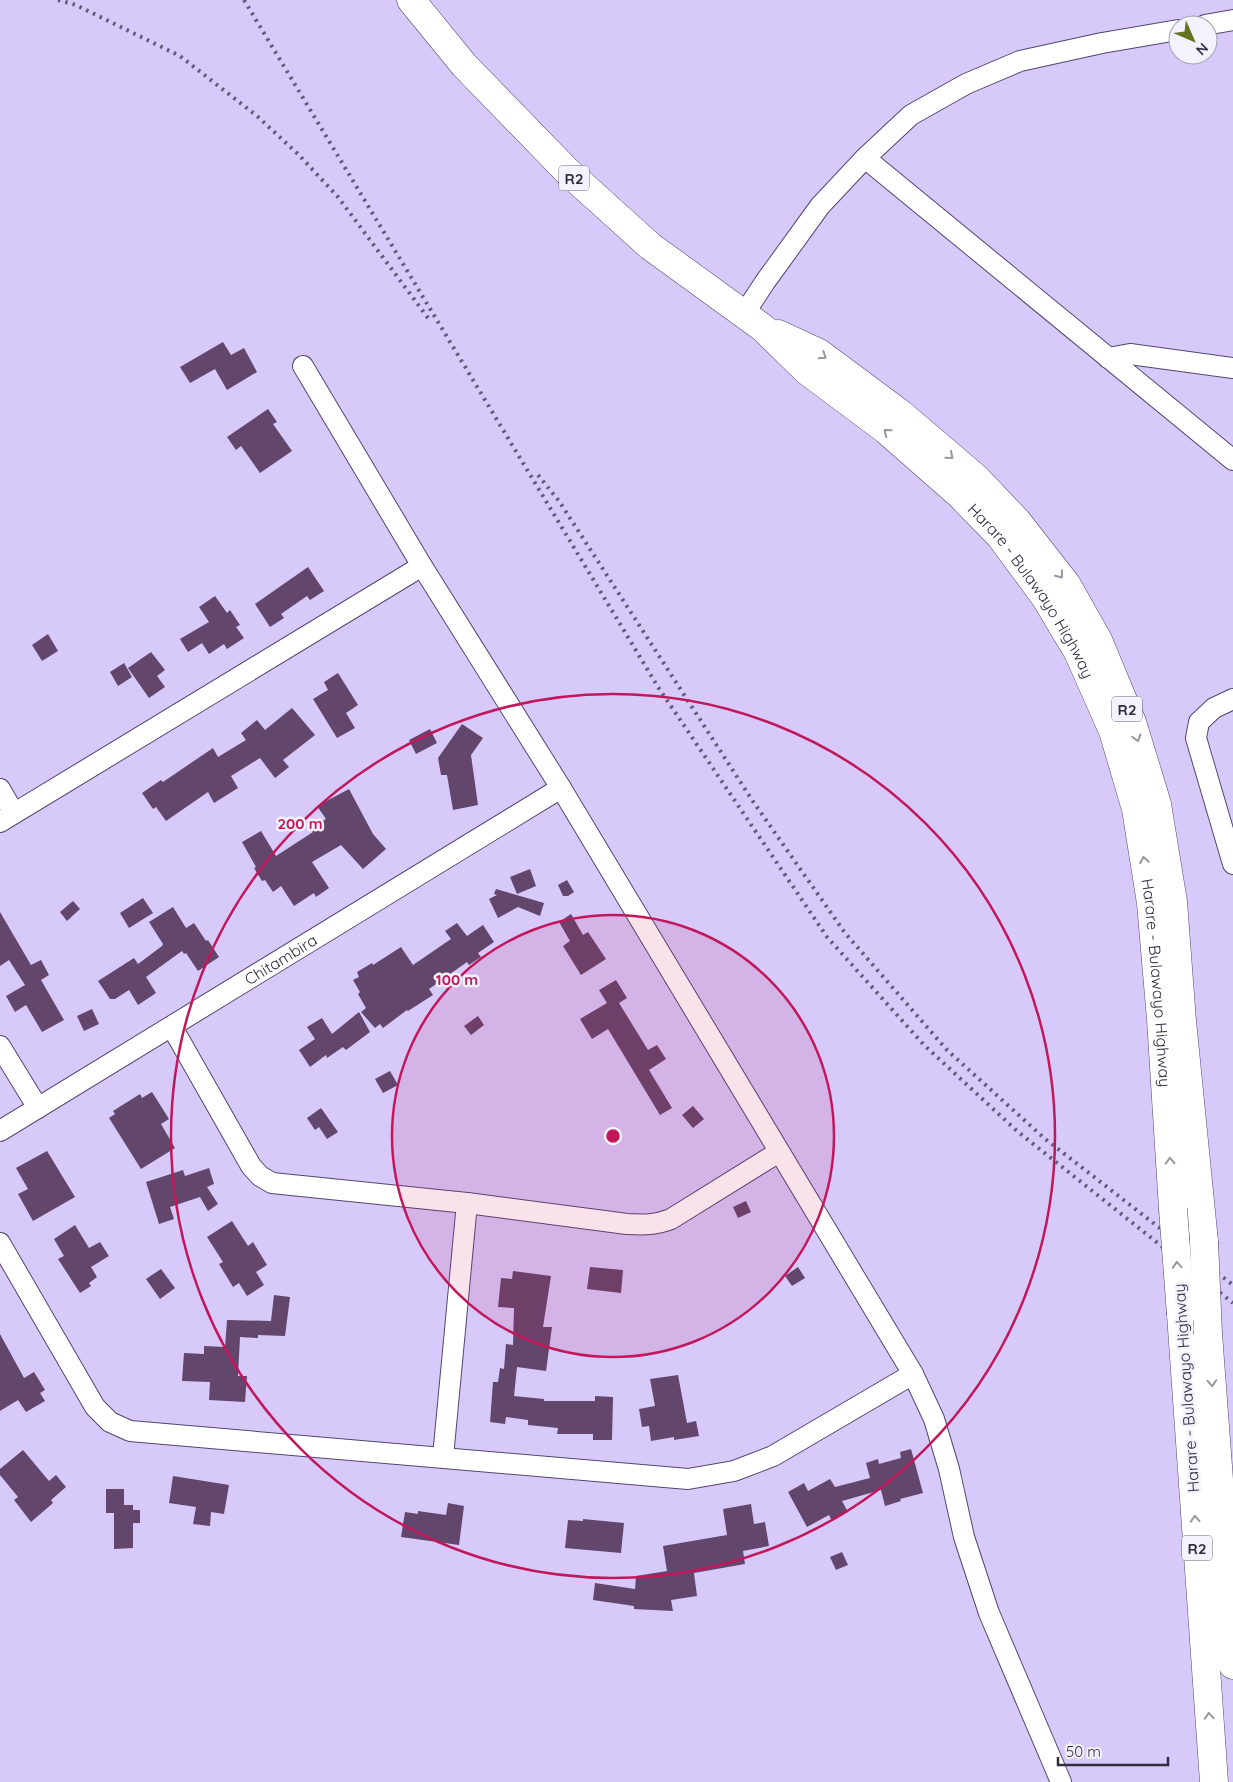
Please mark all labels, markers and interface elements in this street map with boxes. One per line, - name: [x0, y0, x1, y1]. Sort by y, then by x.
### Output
- north arrow: [1168, 15, 1218, 65]
- text: N: [1192, 39, 1212, 59]
- road number: R2: [559, 166, 589, 190]
- one-way arrow: [817, 350, 827, 359]
- one-way arrow: [884, 429, 893, 437]
- one-way arrow: [945, 450, 954, 459]
- street label: Harare - Bulawayo Highway: [964, 499, 1098, 681]
- one-way arrow: [1055, 570, 1064, 579]
- road number: R2: [1112, 696, 1142, 722]
- one-way arrow: [1131, 733, 1141, 741]
- text: 200 m: [278, 814, 323, 833]
- one-way arrow: [1139, 855, 1149, 864]
- street label: Harare - Bulawayo Highway: [1137, 877, 1175, 1088]
- street label: Chitambira: [241, 930, 321, 989]
- text: 100 m: [436, 970, 478, 989]
- centre of rings: [604, 1127, 622, 1145]
- one-way arrow: [1164, 1156, 1175, 1164]
- one-way arrow: [1171, 1261, 1182, 1269]
- street label: Harare - Bulawayo Highway: [1169, 1283, 1203, 1493]
- one-way arrow: [1206, 1379, 1217, 1387]
- one-way arrow: [1190, 1515, 1201, 1523]
- road number: R2: [1182, 1536, 1212, 1560]
- one-way arrow: [1204, 1712, 1215, 1720]
- scale bar: [1058, 1734, 1168, 1766]
- text: 50 m: [1066, 1742, 1101, 1761]

